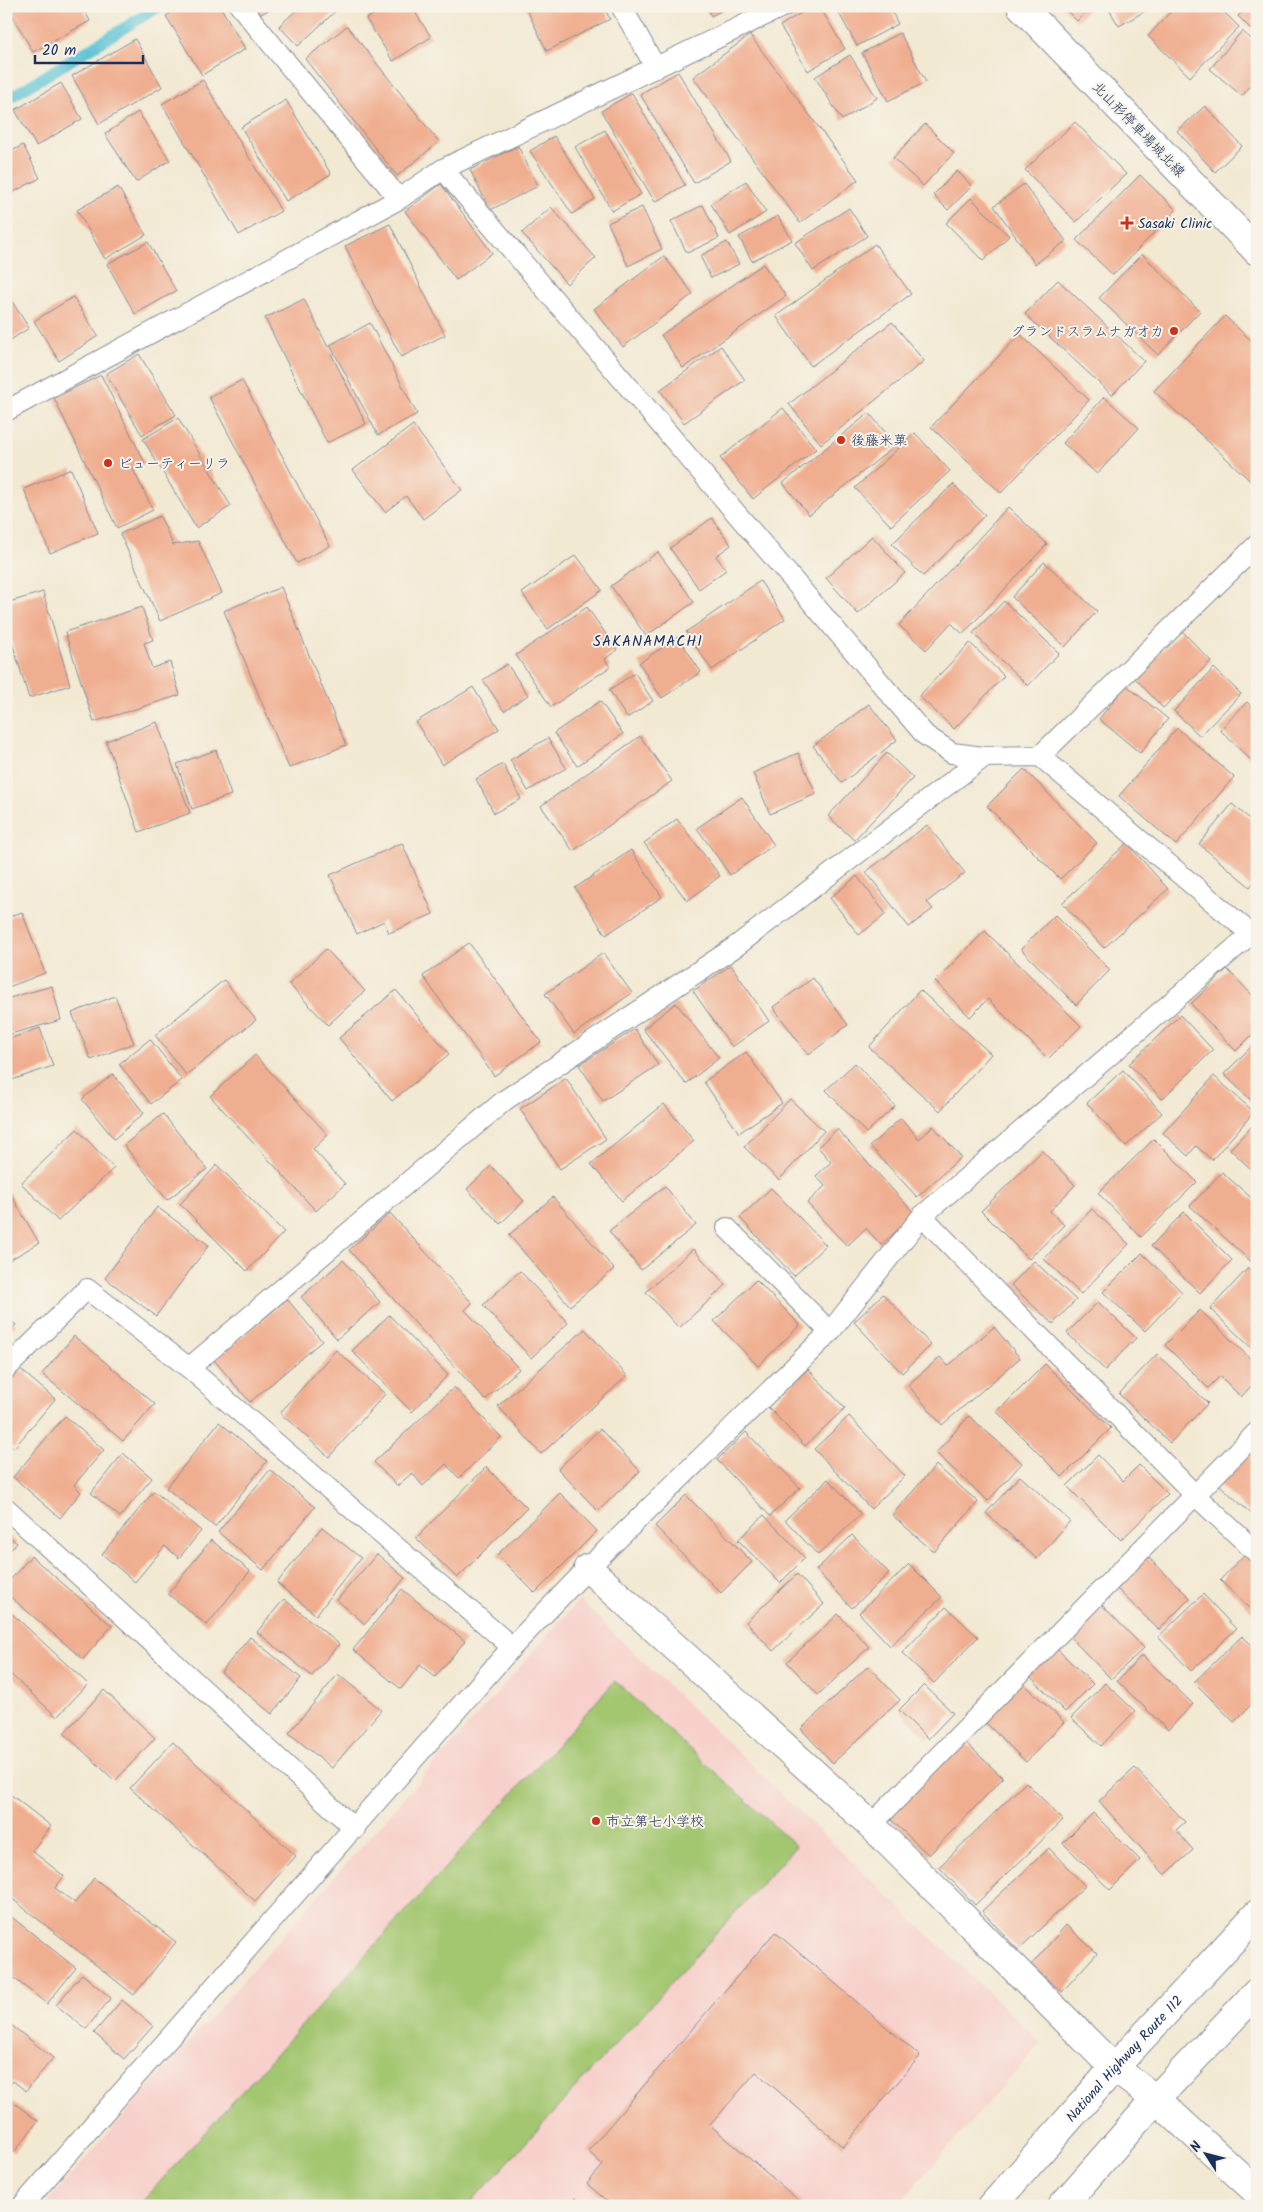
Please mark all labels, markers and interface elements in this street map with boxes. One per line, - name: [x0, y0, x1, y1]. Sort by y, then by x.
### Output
- scale bar: [35, 32, 142, 64]
- text: 20 m: [42, 39, 76, 63]
- street label: 北山形停車場城北線: [1087, 77, 1190, 183]
- place label: Sasaki Clinic: [1138, 213, 1212, 235]
- marker: Sasaki Clinic: [1120, 216, 1134, 230]
- place label: グランドスラムナガオカ: [1011, 321, 1164, 343]
- marker: グランドスラムナガオカ: [1168, 325, 1180, 337]
- place label: 後藤米菓: [851, 430, 907, 452]
- marker: 後藤米菓: [835, 434, 847, 446]
- place label: ビューティーリラ: [118, 453, 230, 475]
- marker: ビューティーリラ: [102, 457, 114, 469]
- district label: SAKANAMACHI: [593, 630, 703, 654]
- place label: 市立第七小学校: [606, 1811, 704, 1833]
- marker: 市立第七小学校: [590, 1815, 602, 1827]
- street label: National Highway Route 112: [1061, 1991, 1188, 2127]
- north arrow: [1180, 2130, 1230, 2180]
- text: N: [1185, 2137, 1208, 2157]

